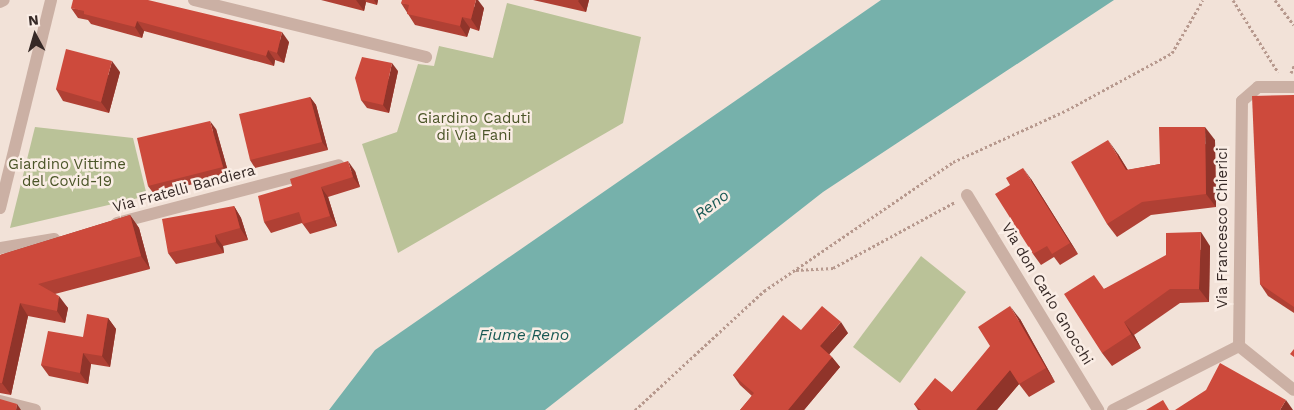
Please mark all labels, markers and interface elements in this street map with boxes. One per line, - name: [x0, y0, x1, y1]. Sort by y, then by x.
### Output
- north arrow: [10, 10, 60, 60]
- text: N: [27, 12, 39, 29]
- park label: Giardino Caduti di Via Fani: [417, 109, 531, 144]
- street label: Via Francesco Chierici: [1214, 147, 1232, 309]
- park label: Giardino Vittime del Covid-19: [8, 155, 126, 190]
- street label: Via Fratelli Bandiera: [111, 161, 257, 217]
- water label: Reno: [691, 186, 733, 224]
- street label: Via don Carlo Gnocchi: [997, 220, 1097, 368]
- water label: Fiume Reno: [479, 325, 569, 345]

